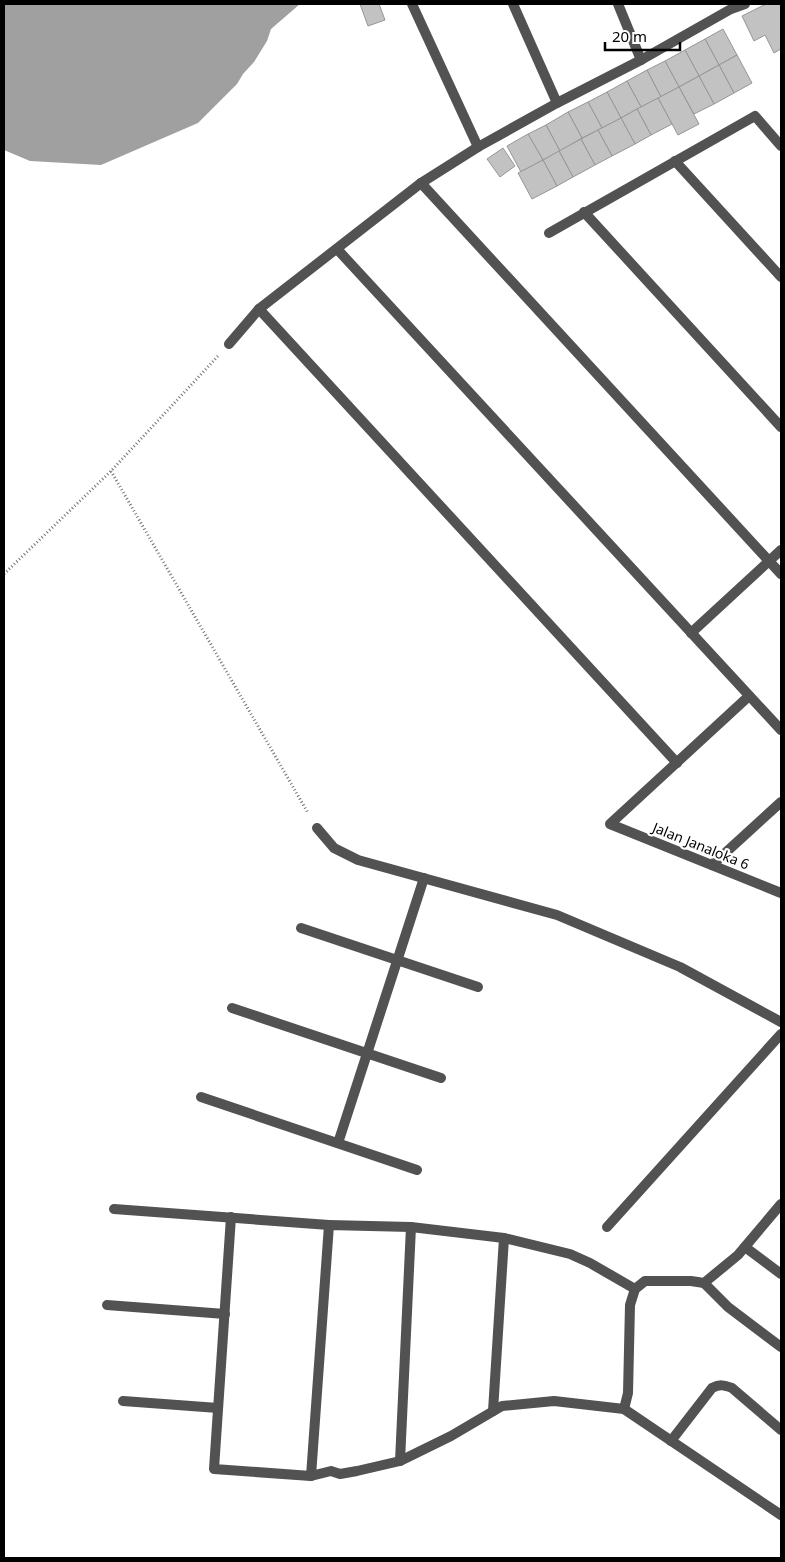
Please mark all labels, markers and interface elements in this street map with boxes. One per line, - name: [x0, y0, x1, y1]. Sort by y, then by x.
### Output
- scale bar: [605, 20, 680, 52]
- text: 20 m: [612, 26, 647, 46]
- street label: Jalan Janaloka 6: [648, 817, 752, 874]

